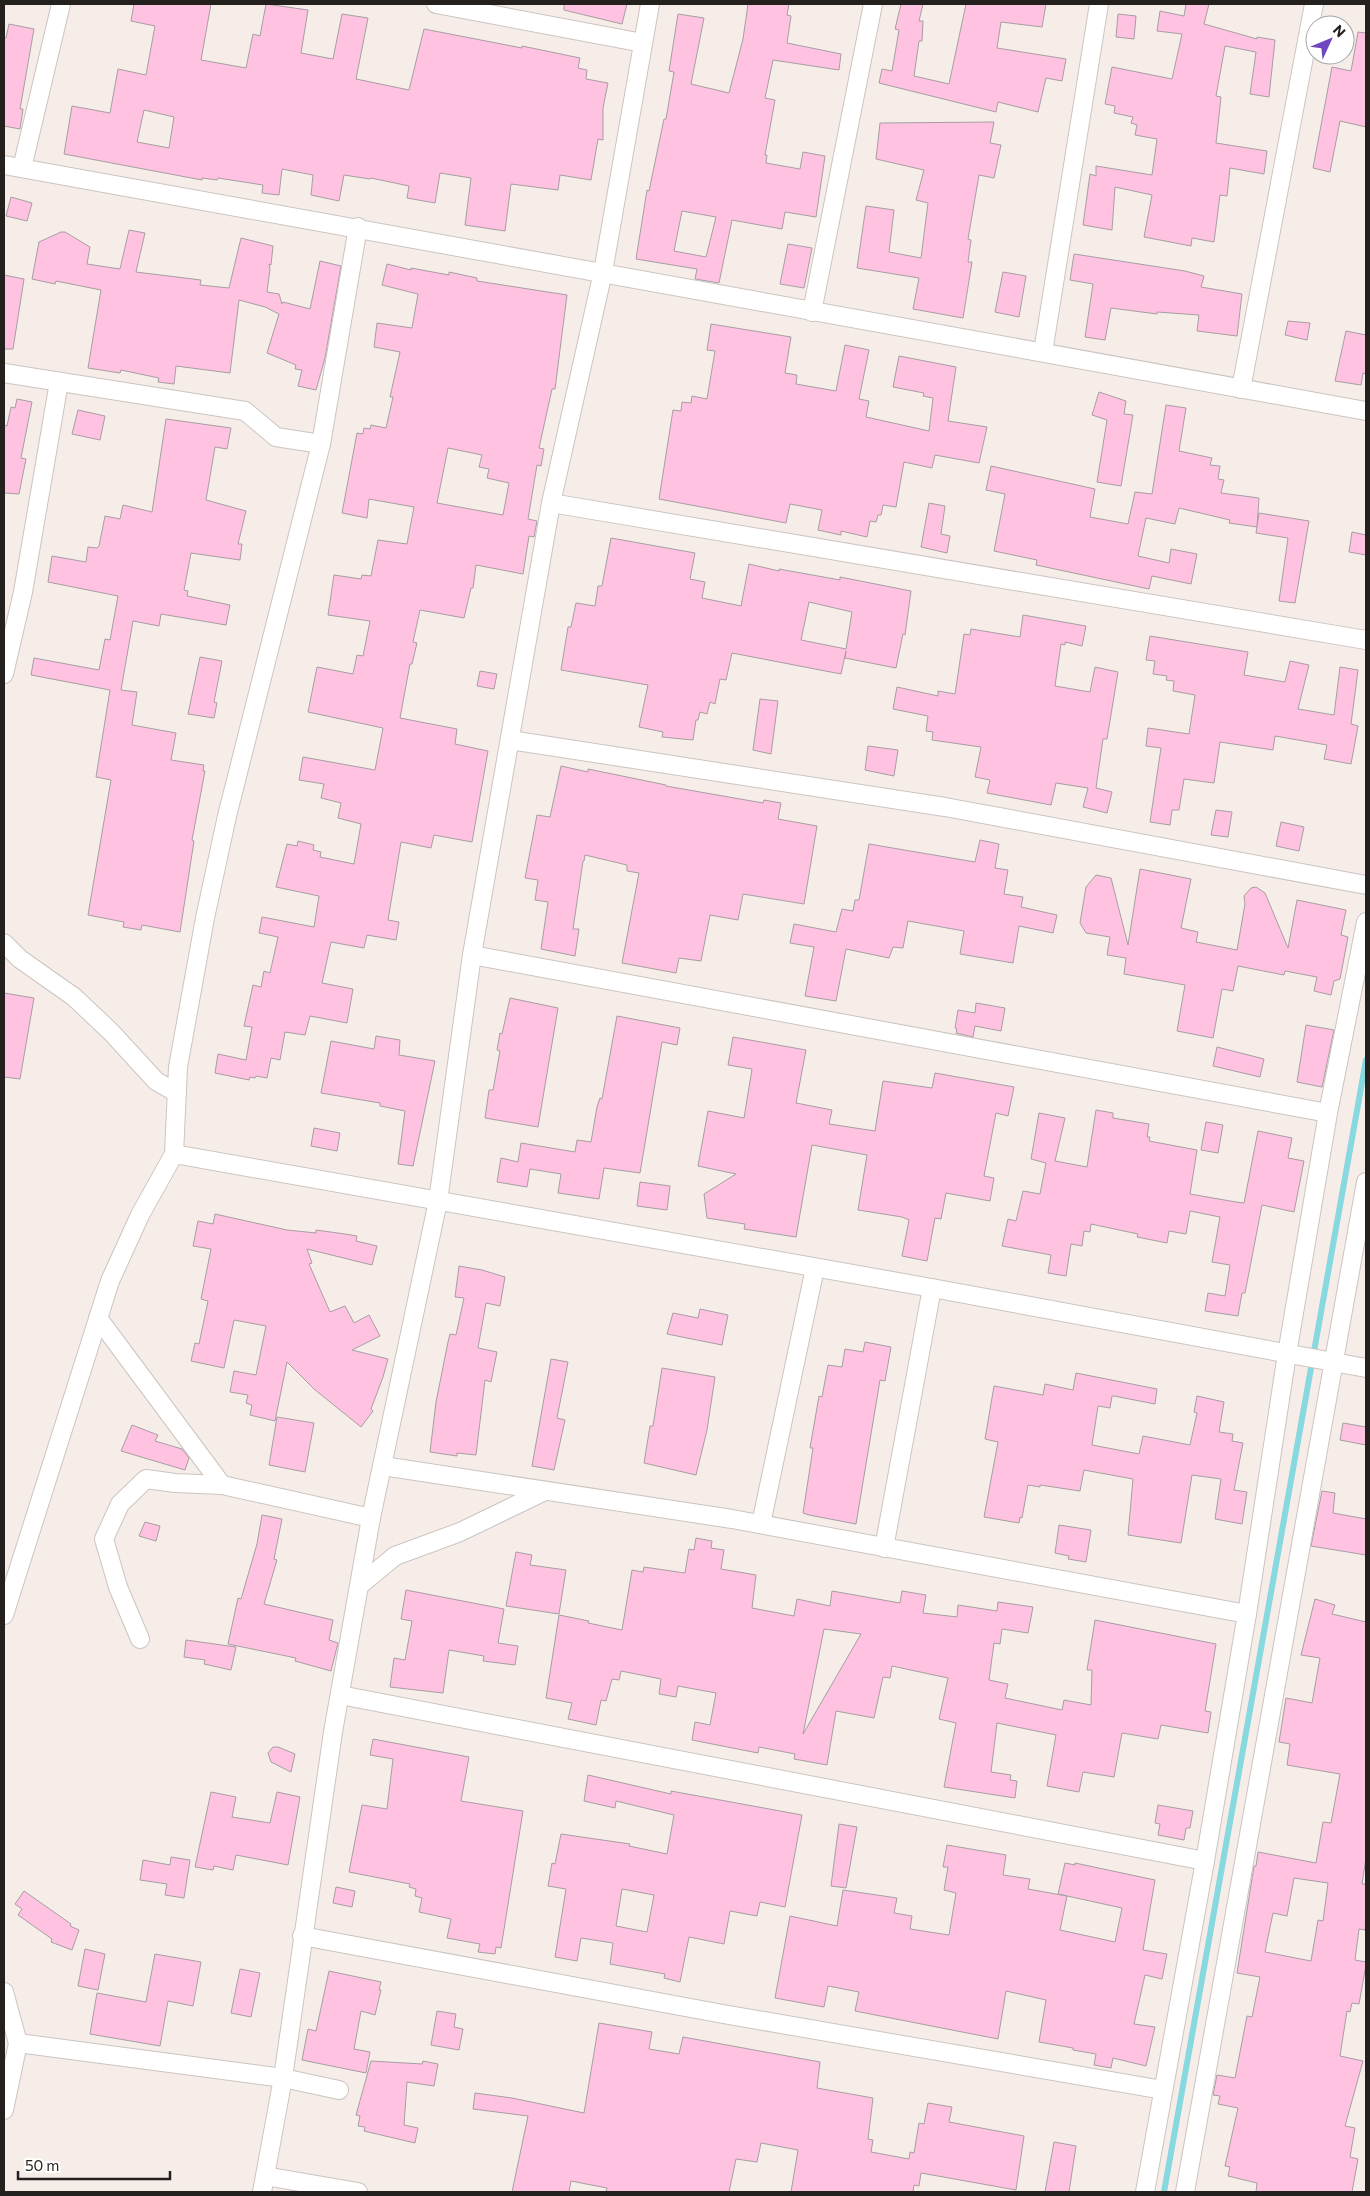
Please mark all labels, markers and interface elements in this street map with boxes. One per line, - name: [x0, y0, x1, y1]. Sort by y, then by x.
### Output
- north arrow: [1305, 15, 1355, 65]
- text: N: [1330, 21, 1349, 40]
- scale bar: [18, 2148, 170, 2180]
- text: 50 m: [25, 2156, 59, 2174]

